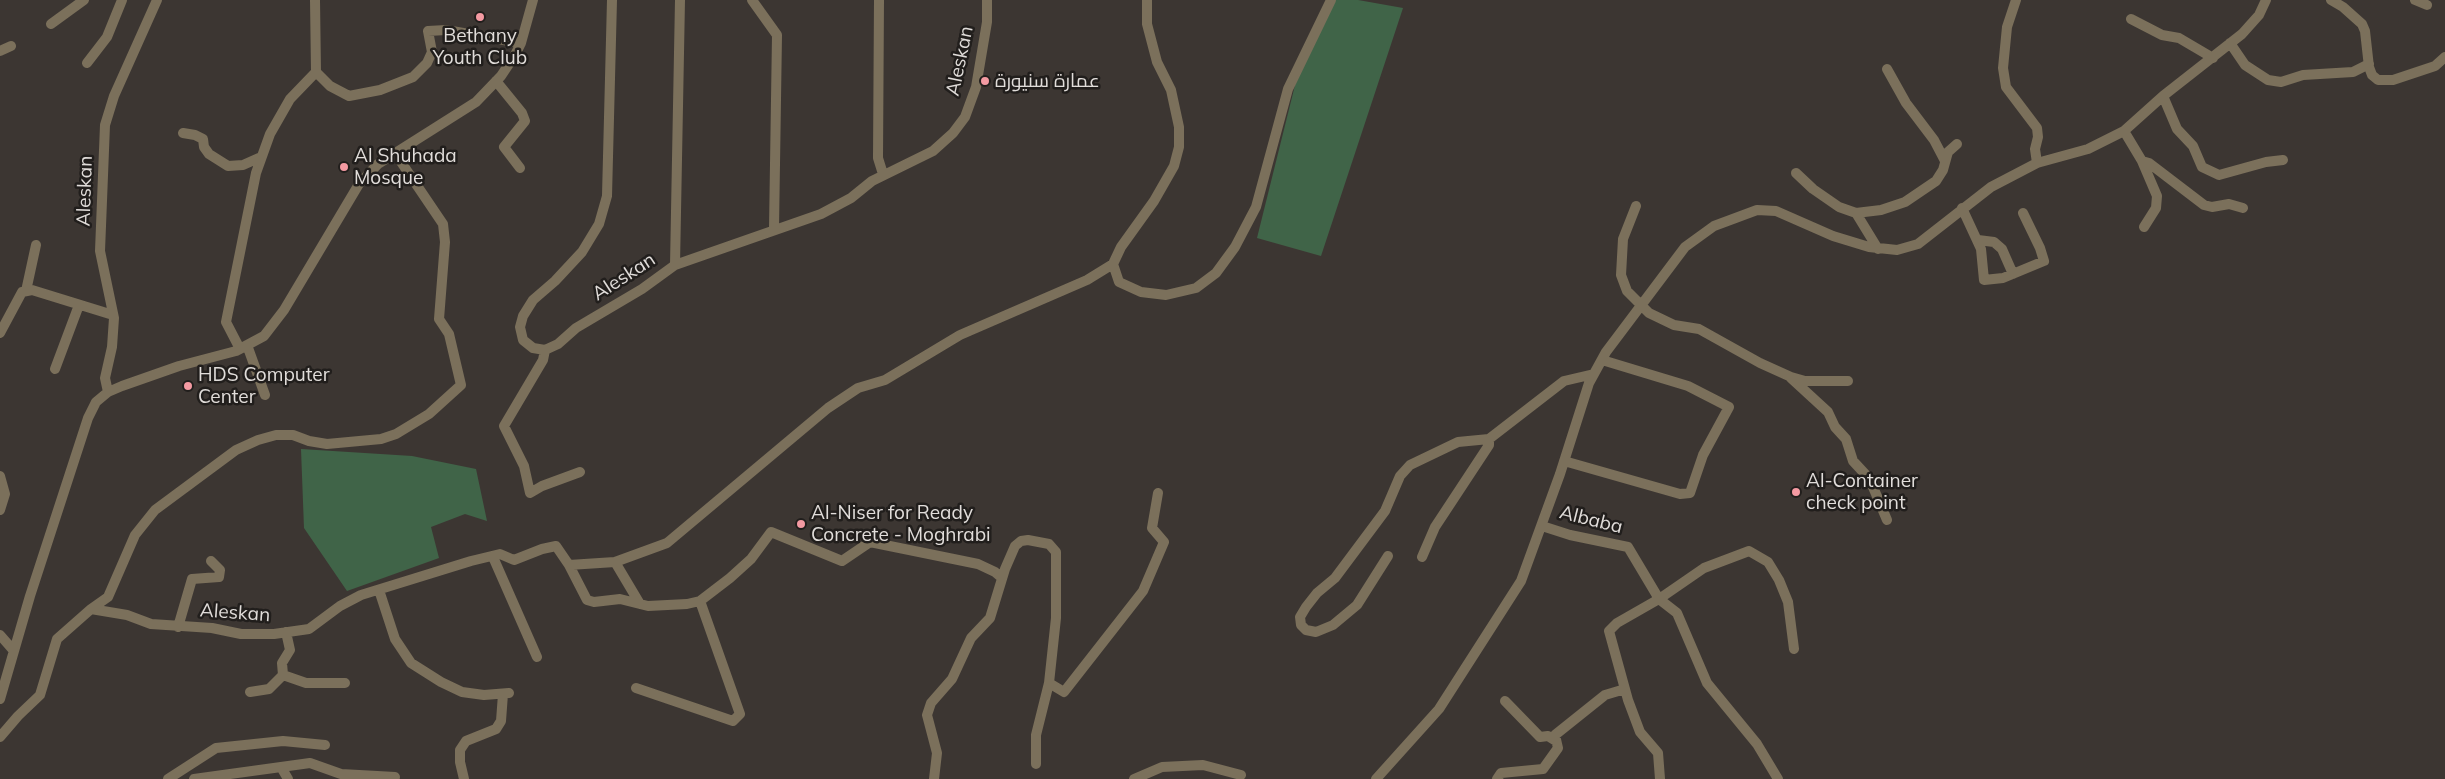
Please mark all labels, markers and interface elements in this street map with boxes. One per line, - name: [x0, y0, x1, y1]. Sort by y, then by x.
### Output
- marker: Bethany Youth Club: [474, 11, 486, 23]
- street label: Aleskan: [942, 24, 978, 98]
- place label: Bethany Youth Club: [433, 25, 527, 69]
- place label: عمارة سنيورة: [995, 70, 1100, 92]
- marker: عمارة سنيورة: [979, 75, 991, 87]
- place label: Al Shuhada Mosque: [354, 145, 457, 189]
- street label: Aleskan: [72, 155, 98, 227]
- marker: Al Shuhada Mosque: [338, 161, 350, 173]
- street label: Aleskan: [588, 248, 660, 306]
- place label: HDS Computer Center: [198, 364, 330, 408]
- marker: HDS Computer Center: [182, 380, 194, 392]
- place label: Al-Container check point: [1806, 470, 1918, 514]
- marker: Al-Container check point: [1790, 486, 1802, 498]
- street label: Albaba: [1557, 501, 1625, 539]
- place label: Al-Niser for Ready Concrete - Moghrabi: [811, 502, 991, 546]
- marker: Al-Niser for Ready Concrete - Moghrabi: [795, 518, 807, 530]
- street label: Aleskan: [199, 599, 271, 627]

